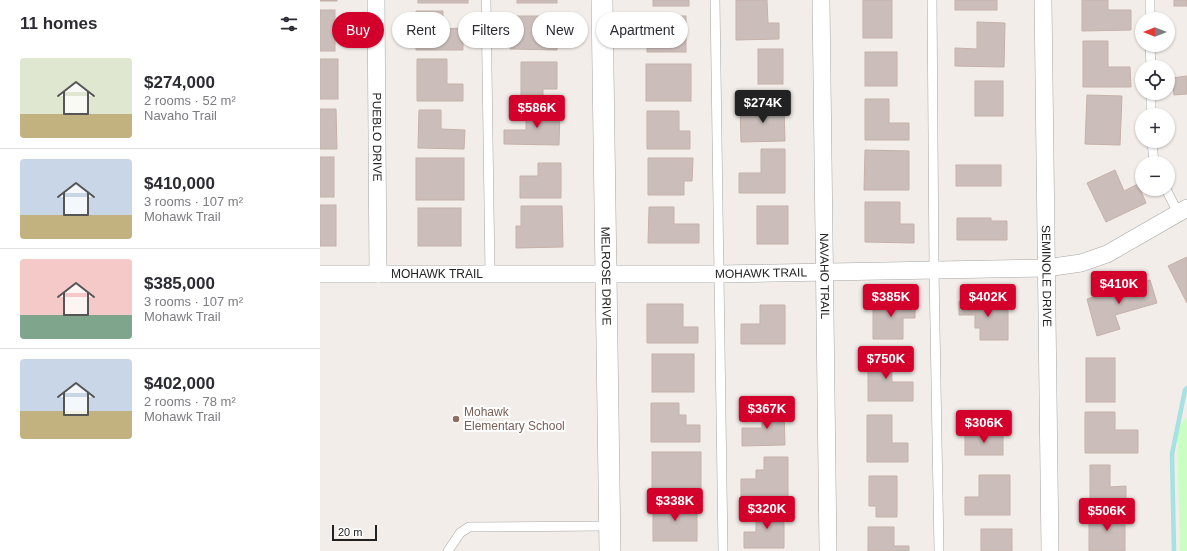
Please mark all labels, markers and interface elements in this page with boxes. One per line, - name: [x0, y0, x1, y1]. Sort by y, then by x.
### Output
- chip: Buy: [332, 12, 384, 48]
- chip: Rent: [392, 12, 450, 48]
- chip: Filters: [458, 12, 524, 48]
- chip: New: [532, 12, 588, 48]
- chip: Apartment: [596, 12, 688, 48]
- north arrow: [1135, 12, 1175, 52]
- map controls: [1135, 12, 1175, 196]
- icon: filters: [278, 13, 300, 35]
- text: 11 homes: [20, 14, 98, 33]
- button: locate: [1135, 60, 1175, 100]
- text: $274,000: [144, 73, 215, 92]
- icon: home: [52, 74, 100, 122]
- pin: $274K: [735, 90, 791, 124]
- text: 2 rooms · 52 m²: [144, 93, 236, 108]
- street label: PUEBLO DRIVE: [370, 93, 384, 181]
- pin: $586K: [509, 95, 565, 129]
- text: $274K: [744, 95, 782, 110]
- text: $586K: [518, 100, 556, 115]
- text: Navaho Trail: [144, 108, 217, 123]
- button: +: [1135, 108, 1175, 148]
- button: −: [1135, 156, 1175, 196]
- text: $410,000: [144, 174, 215, 193]
- icon: home: [52, 175, 100, 223]
- text: 3 rooms · 107 m²: [144, 194, 243, 209]
- text: Mohawk Trail: [144, 209, 221, 224]
- street label: SEMINOLE DRIVE: [1039, 225, 1054, 327]
- street label: MELROSE DRIVE: [598, 226, 614, 325]
- street label: NAVAHO TRAIL: [817, 233, 832, 319]
- street label: MOHAWK TRAIL: [715, 265, 807, 281]
- street label: MOHAWK TRAIL: [391, 267, 483, 281]
- pin: $410K: [1091, 271, 1147, 305]
- text: $385,000: [144, 274, 215, 293]
- icon: home: [52, 275, 100, 323]
- text: $410K: [1100, 276, 1138, 291]
- pin: $385K: [863, 284, 919, 318]
- pin: $402K: [960, 284, 1016, 318]
- text: $385K: [872, 289, 910, 304]
- text: $402K: [969, 289, 1007, 304]
- text: 3 rooms · 107 m²: [144, 294, 243, 309]
- text: Mohawk Trail: [144, 309, 221, 324]
- pin: $750K: [858, 346, 914, 380]
- text: $750K: [867, 351, 905, 366]
- text: $402,000: [144, 374, 215, 393]
- icon: home: [52, 375, 100, 423]
- text: 2 rooms · 78 m²: [144, 394, 236, 409]
- pin: $367K: [739, 396, 795, 430]
- text: $367K: [748, 401, 786, 416]
- place label: Mohawk Elementary School: [464, 405, 565, 433]
- text: Mohawk Trail: [144, 409, 221, 424]
- pin: $306K: [956, 410, 1012, 444]
- marker: Mohawk Elementary School: [451, 414, 461, 424]
- text: $306K: [965, 415, 1003, 430]
- pin: $338K: [647, 488, 703, 522]
- text: $338K: [656, 493, 694, 508]
- pin: $320K: [739, 496, 795, 530]
- pin: $506K: [1079, 498, 1135, 532]
- text: $320K: [748, 501, 786, 516]
- text: $506K: [1088, 503, 1126, 518]
- scale bar: [332, 523, 377, 542]
- text: 20 m: [338, 526, 362, 538]

